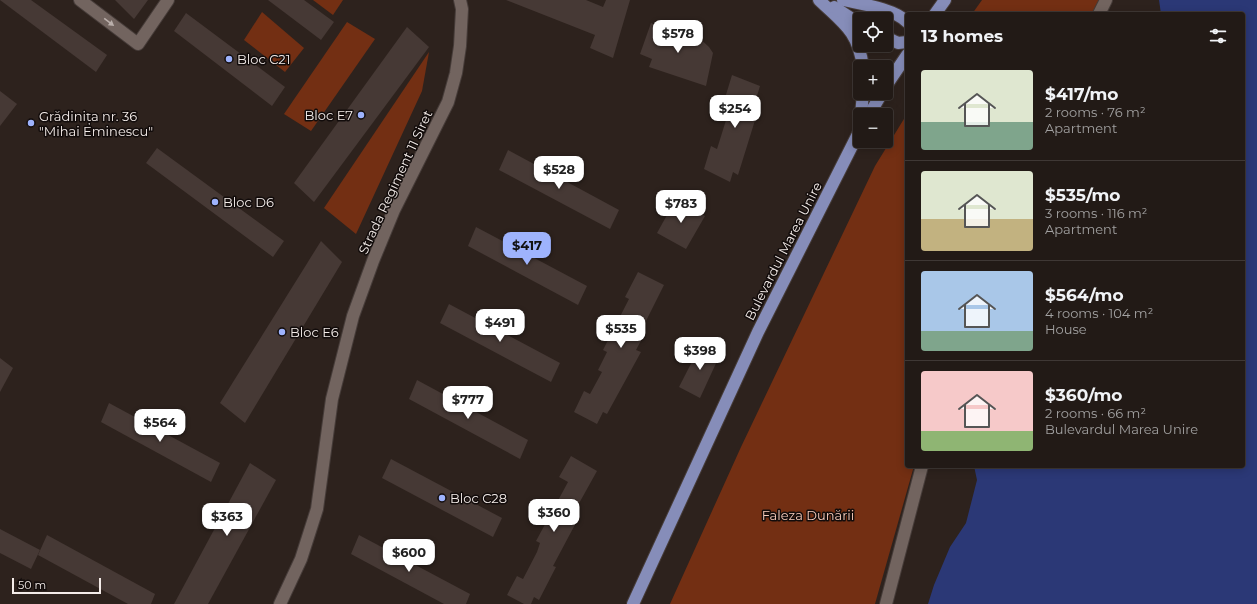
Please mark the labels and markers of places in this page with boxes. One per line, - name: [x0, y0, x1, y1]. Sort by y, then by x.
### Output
- pin: $578: [654, 20, 702, 54]
- place label: Bloc C21: [237, 51, 290, 67]
- marker: Bloc C21: [224, 54, 234, 64]
- pin: $254: [711, 95, 759, 129]
- place label: Bloc E7: [305, 107, 353, 123]
- place label: Grădinița nr. 36 "Mihai Eminescu": [39, 108, 153, 139]
- marker: Bloc E7: [356, 110, 366, 120]
- marker: Grădinița nr. 36 "Mihai Eminescu": [26, 118, 36, 128]
- pin: $528: [535, 156, 583, 190]
- pin: $783: [657, 190, 705, 224]
- place label: Bloc D6: [223, 194, 274, 210]
- marker: Bloc D6: [210, 197, 220, 207]
- pin: $417: [503, 232, 551, 266]
- pin: $491: [476, 309, 524, 343]
- pin: $535: [597, 315, 645, 349]
- place label: Bloc E6: [290, 324, 339, 340]
- marker: Bloc E6: [277, 327, 287, 337]
- pin: $398: [676, 337, 724, 371]
- pin: $777: [444, 386, 492, 420]
- pin: $564: [136, 409, 184, 443]
- place label: Bloc C28: [450, 490, 507, 506]
- marker: Bloc C28: [437, 493, 447, 503]
- pin: $360: [530, 499, 578, 533]
- pin: $363: [203, 503, 251, 537]
- pin: $600: [385, 539, 433, 573]

